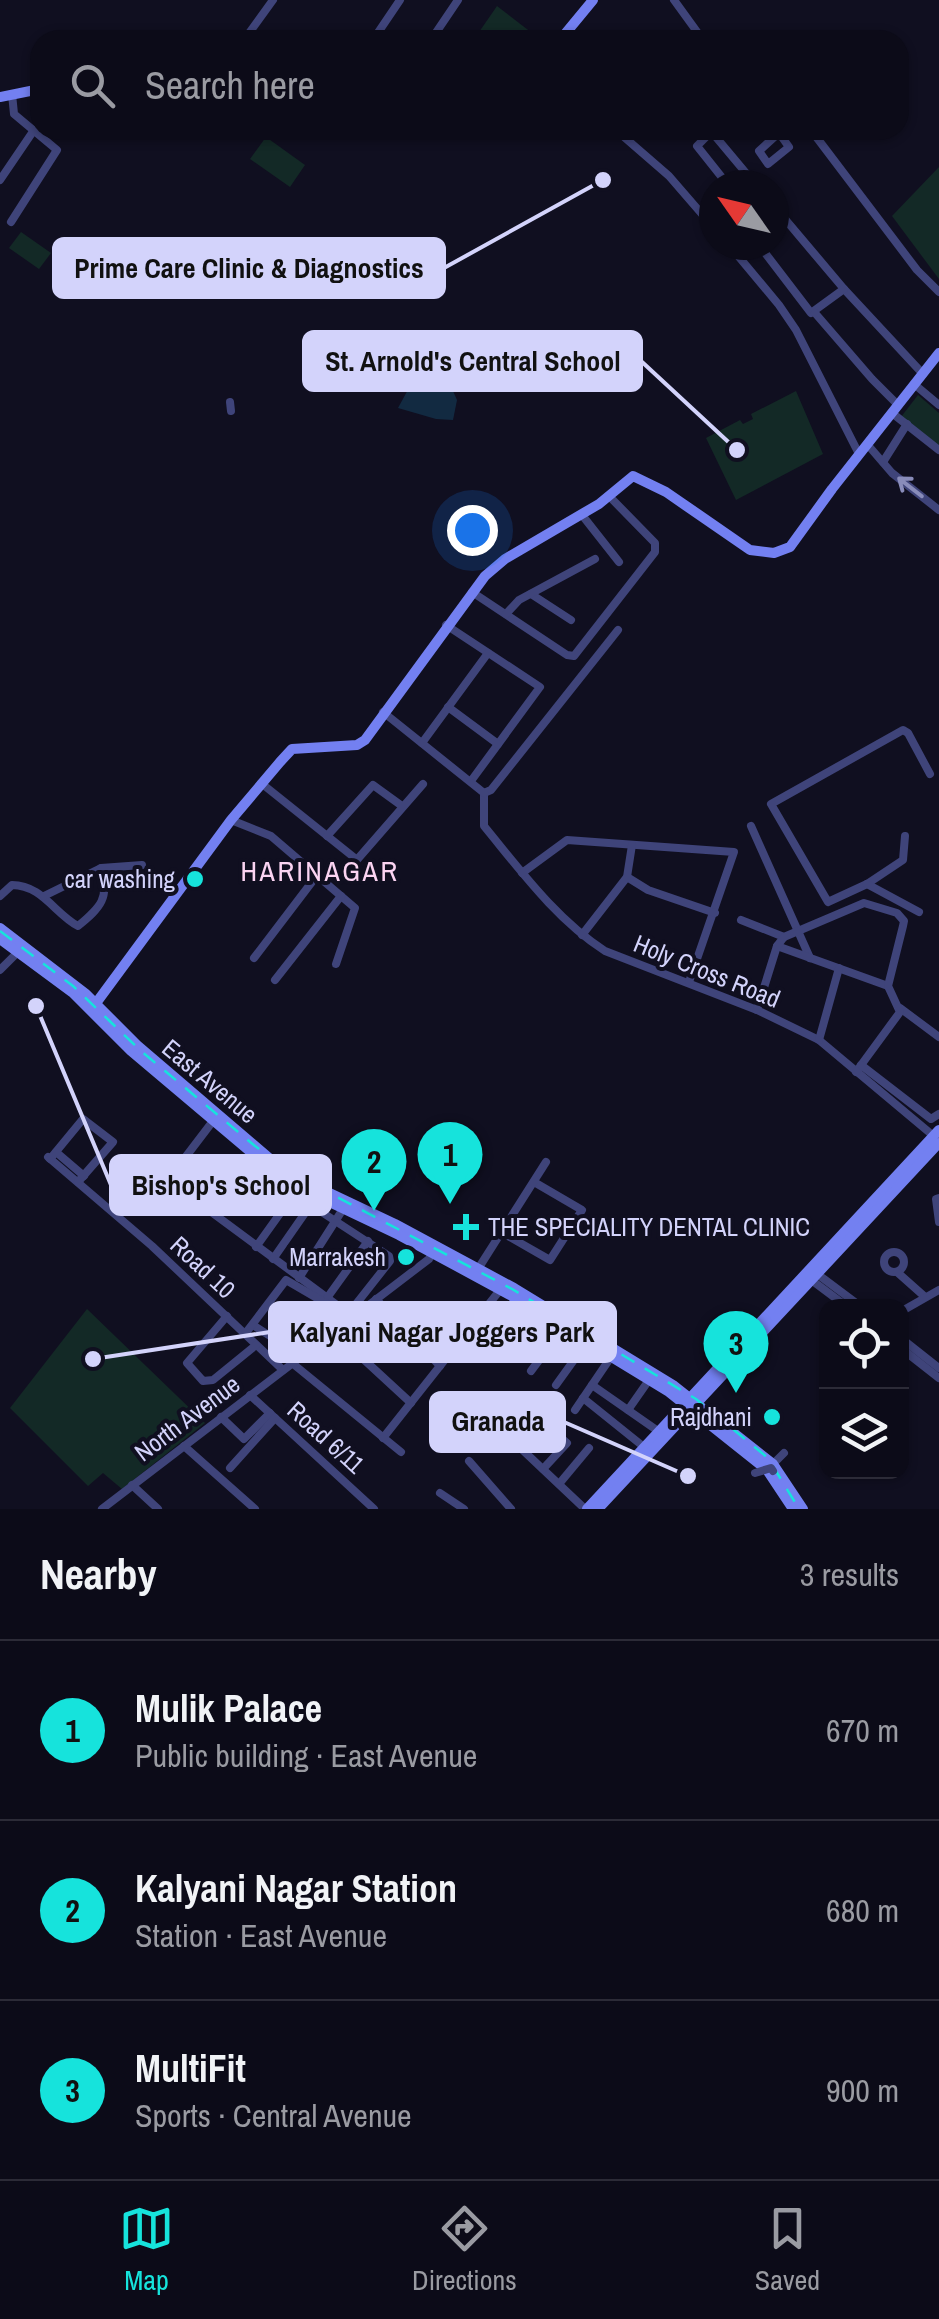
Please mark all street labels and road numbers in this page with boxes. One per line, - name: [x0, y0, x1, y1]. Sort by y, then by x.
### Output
- street label: Holy Cross Road: [629, 926, 785, 1016]
- street label: East Avenue: [155, 1031, 265, 1131]
- street label: Road 10: [163, 1228, 243, 1306]
- street label: North Avenue: [127, 1367, 247, 1469]
- street label: Road 6/11: [280, 1393, 372, 1481]

